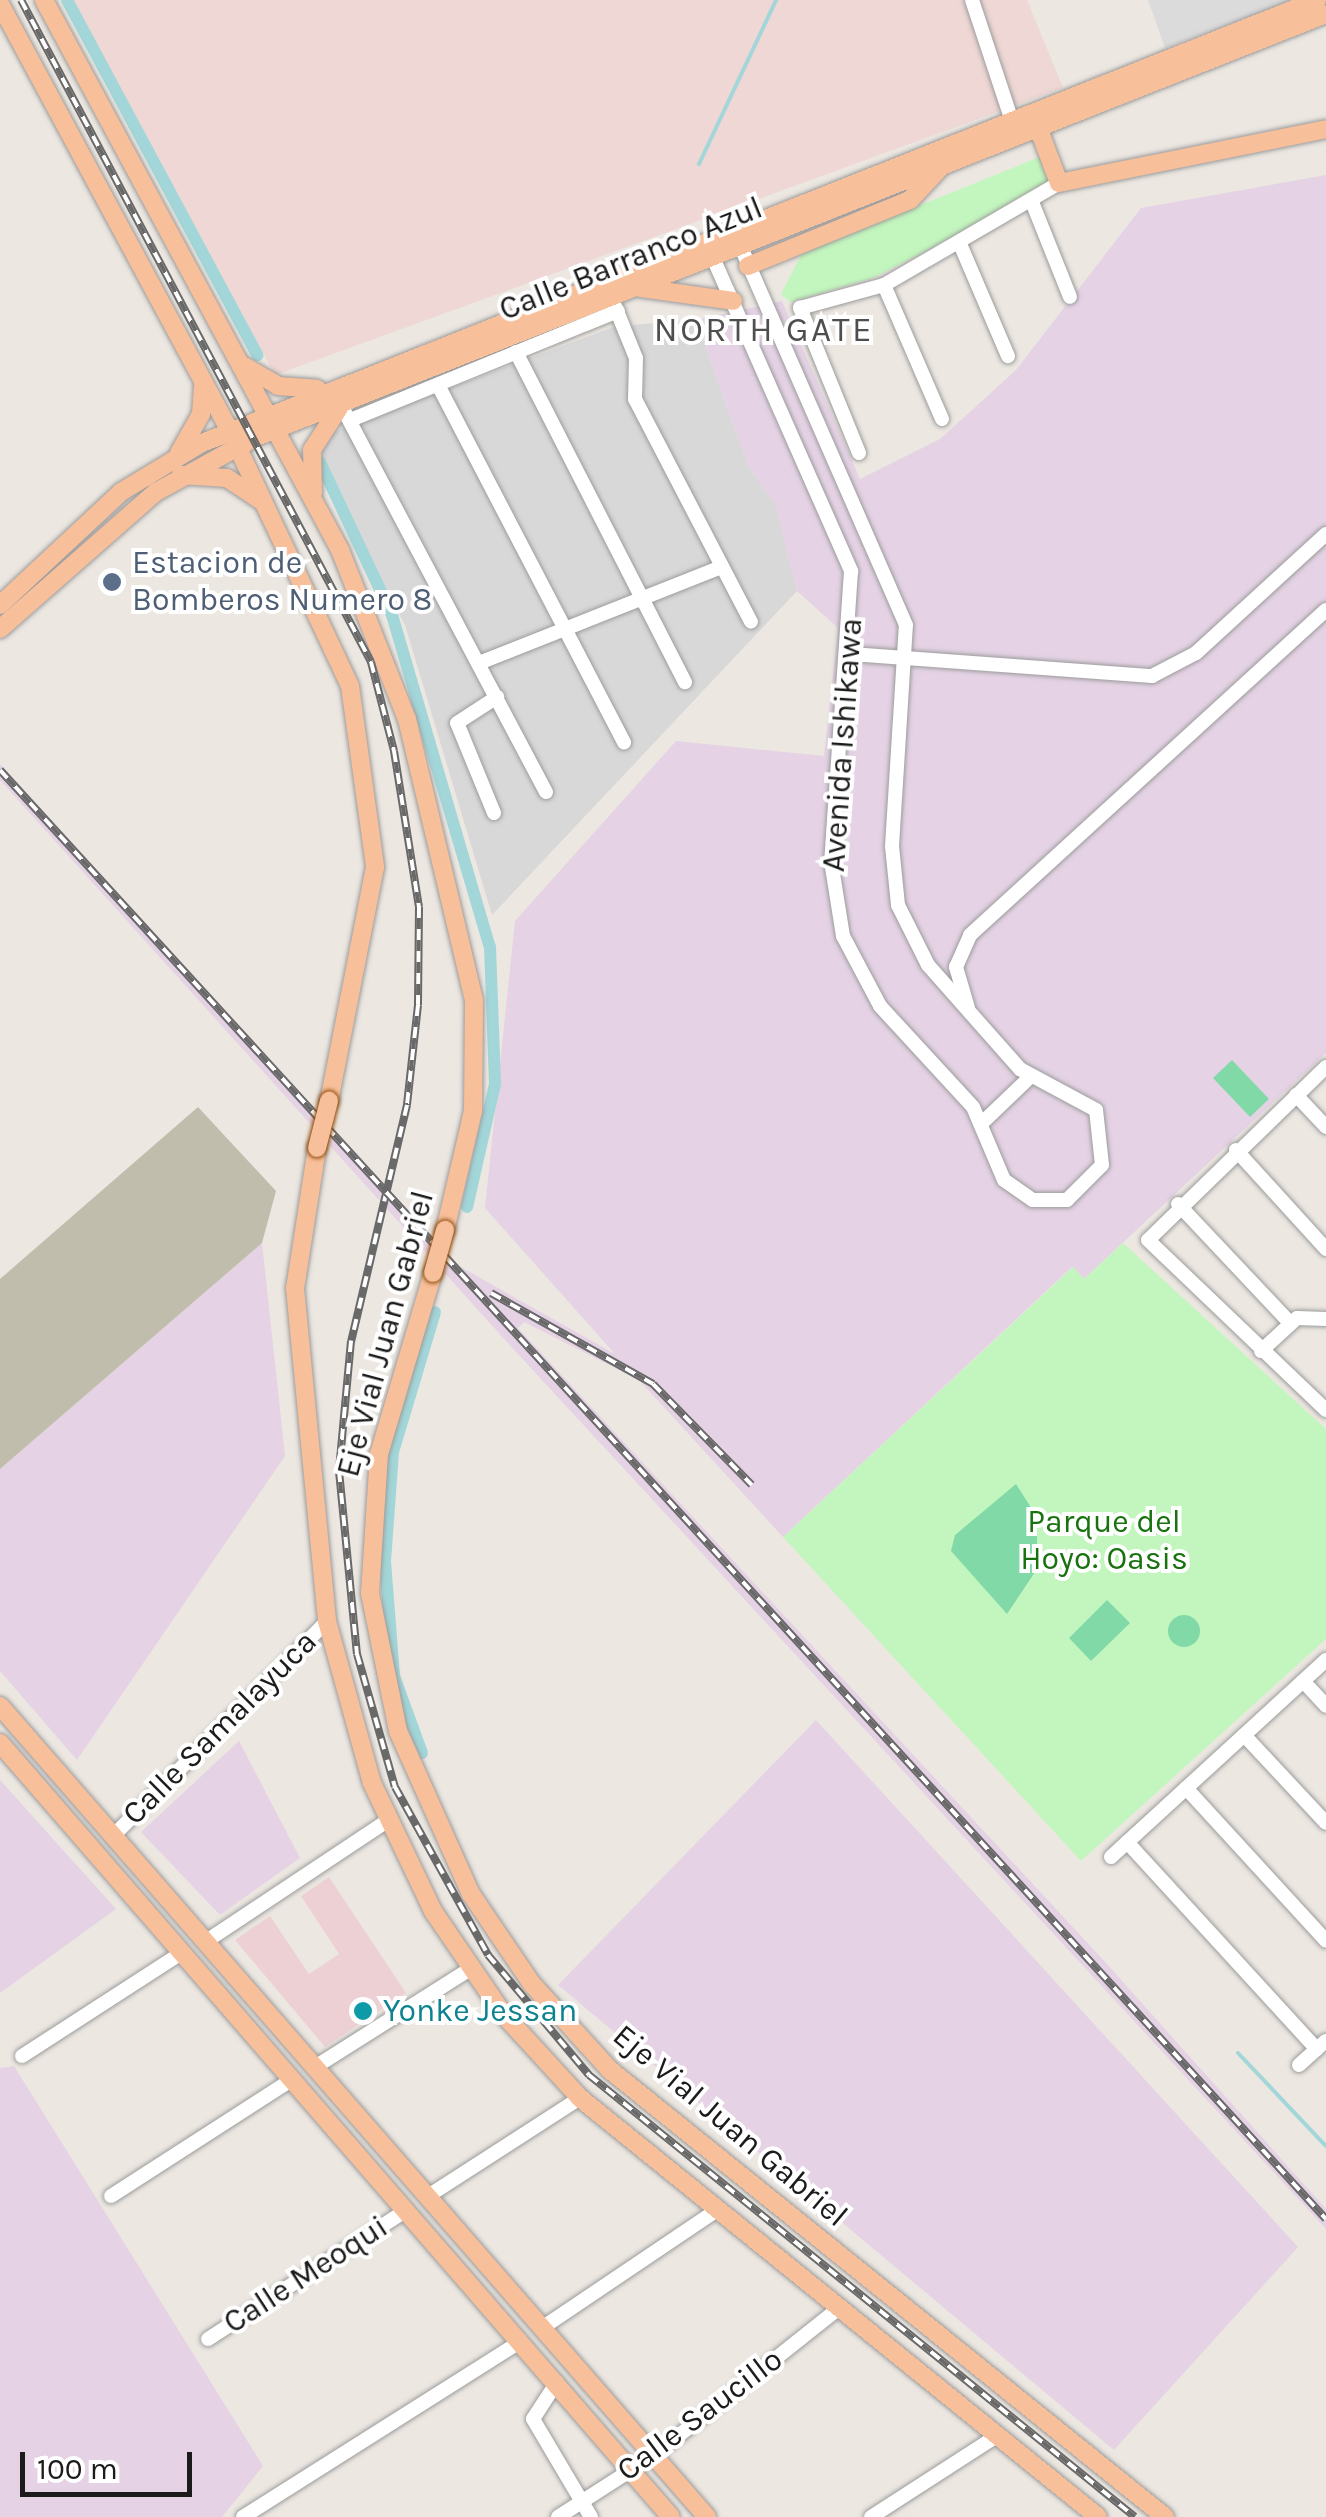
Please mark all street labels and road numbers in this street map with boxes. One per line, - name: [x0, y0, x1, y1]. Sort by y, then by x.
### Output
- street label: Calle Barranco Azul: [494, 189, 768, 329]
- street label: Avenida Ishikawa: [815, 617, 871, 873]
- street label: Eje Vial Juan Gabriel: [329, 1187, 443, 1481]
- street label: Calle Samalayuca: [115, 1623, 325, 1833]
- street label: Eje Vial Juan Gabriel: [605, 2017, 855, 2235]
- street label: Calle Meoqui: [217, 2208, 395, 2342]
- street label: Calle Saucillo: [610, 2340, 790, 2490]

